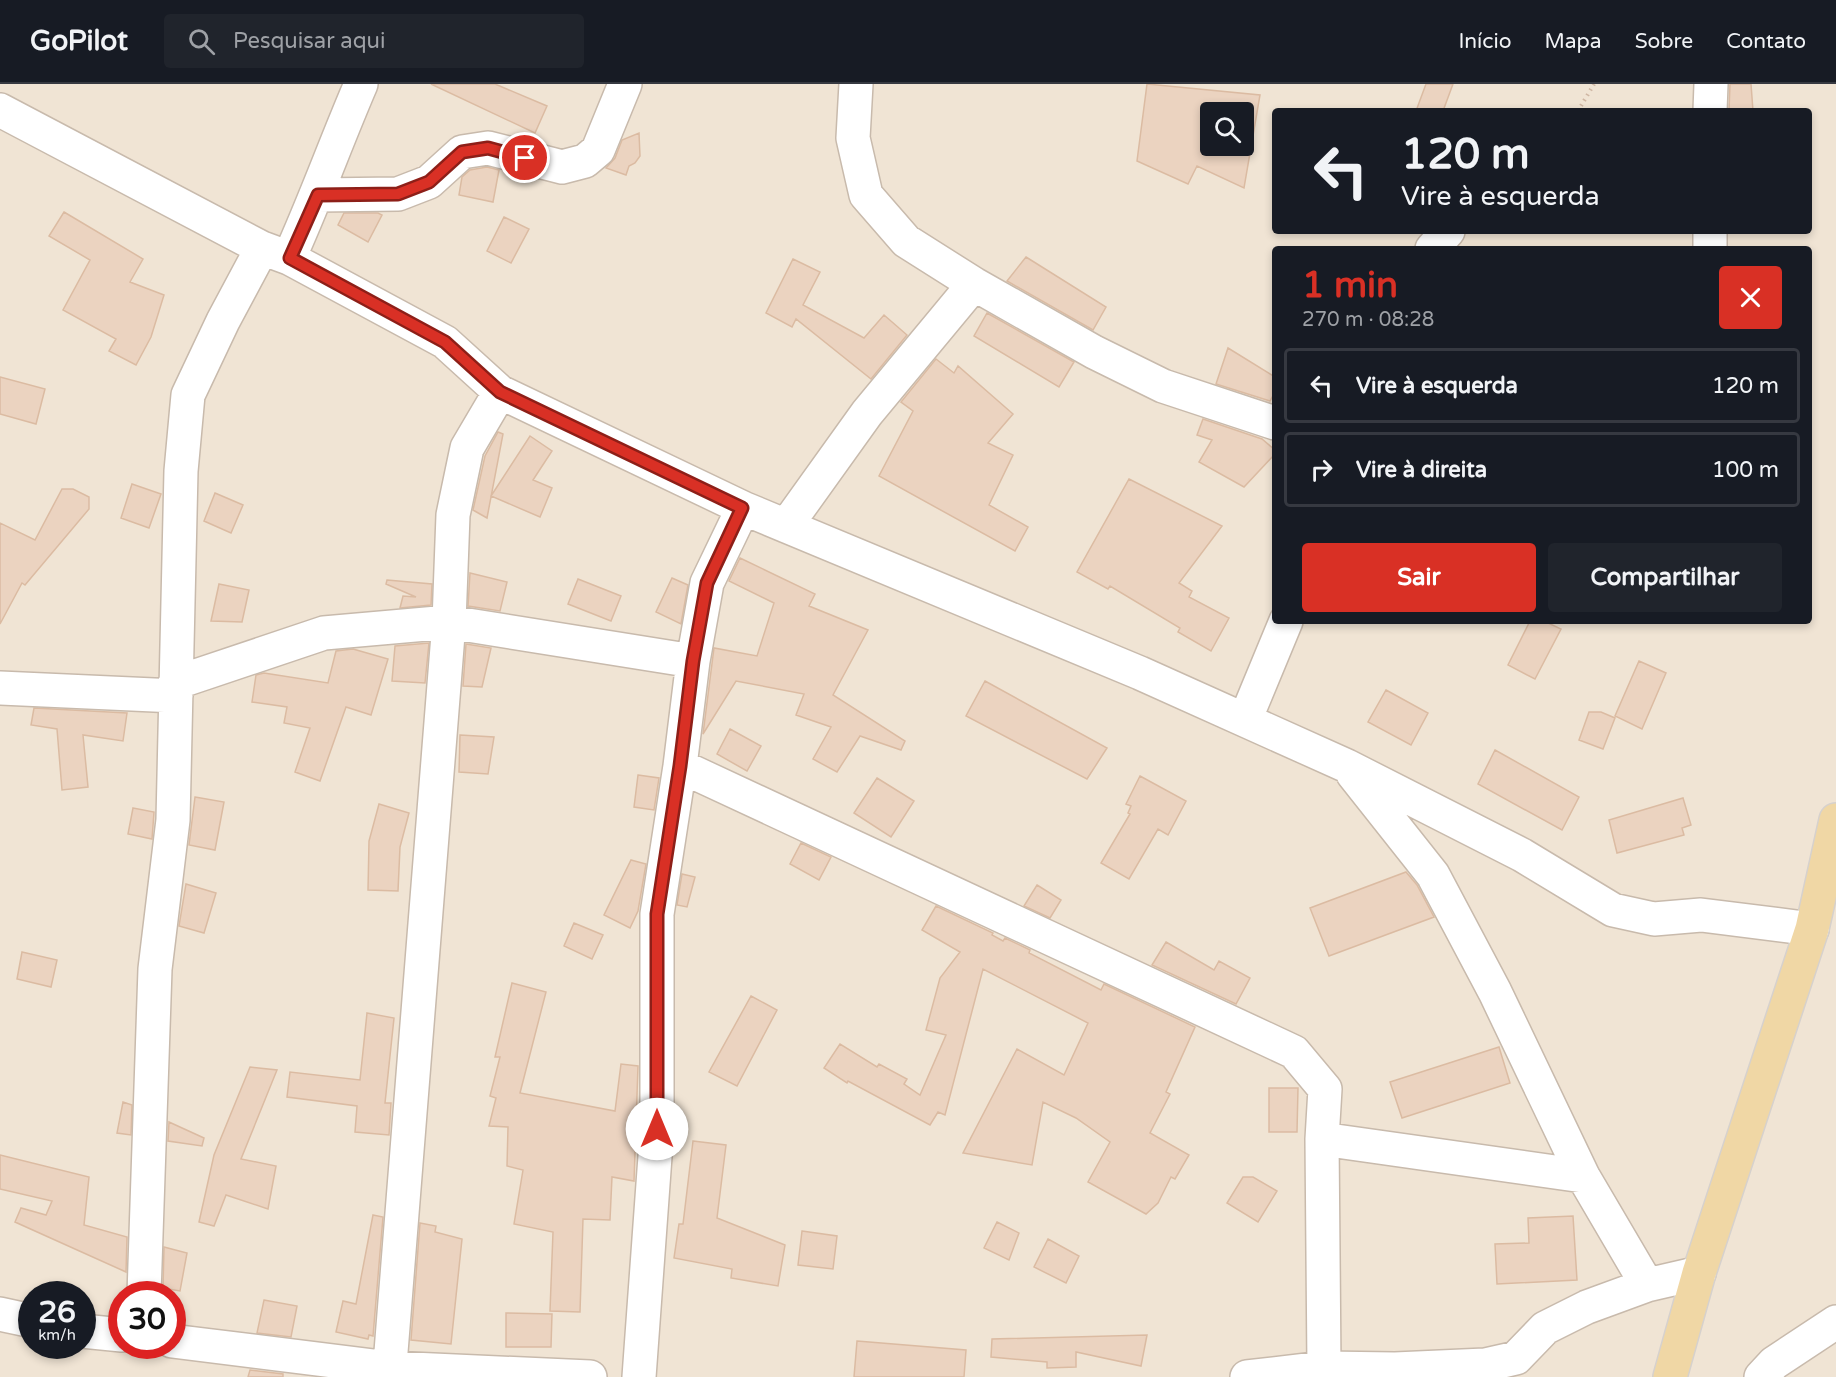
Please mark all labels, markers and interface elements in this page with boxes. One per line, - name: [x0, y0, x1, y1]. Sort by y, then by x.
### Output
- search box: [164, 14, 584, 68]
- text: GoPilot: [30, 24, 128, 58]
- icon: search: [185, 25, 218, 58]
- text: Pesquisar aqui: [233, 28, 385, 54]
- text: Início: [1459, 29, 1511, 54]
- text: Mapa: [1544, 29, 1602, 54]
- text: Sobre: [1635, 29, 1693, 54]
- text: Contato: [1726, 29, 1806, 54]
- map controls: [1200, 102, 1254, 156]
- button: search: [1200, 102, 1254, 156]
- text: 120 m: [1401, 129, 1530, 180]
- pin: [499, 132, 550, 183]
- icon: left: [1302, 132, 1380, 210]
- icon: arrive: [508, 141, 541, 174]
- text: Vire à esquerda: [1401, 180, 1600, 213]
- text: 1 min: [1302, 264, 1398, 307]
- button: close: [1719, 266, 1782, 329]
- text: 270 m · 08:28: [1302, 308, 1434, 332]
- icon: left: [1305, 369, 1338, 402]
- text: Vire à esquerda: [1356, 373, 1518, 399]
- text: 120 m: [1712, 373, 1779, 399]
- icon: right: [1305, 453, 1338, 486]
- text: Vire à direita: [1356, 457, 1487, 483]
- text: 100 m: [1712, 457, 1779, 483]
- button: Sair: [1302, 543, 1536, 612]
- button: Compartilhar: [1548, 543, 1782, 612]
- position arrow: [625, 1097, 689, 1161]
- speed limit sign: 30: [108, 1281, 186, 1359]
- text: 26: [38, 1294, 76, 1331]
- text: km/h: [38, 1326, 76, 1344]

